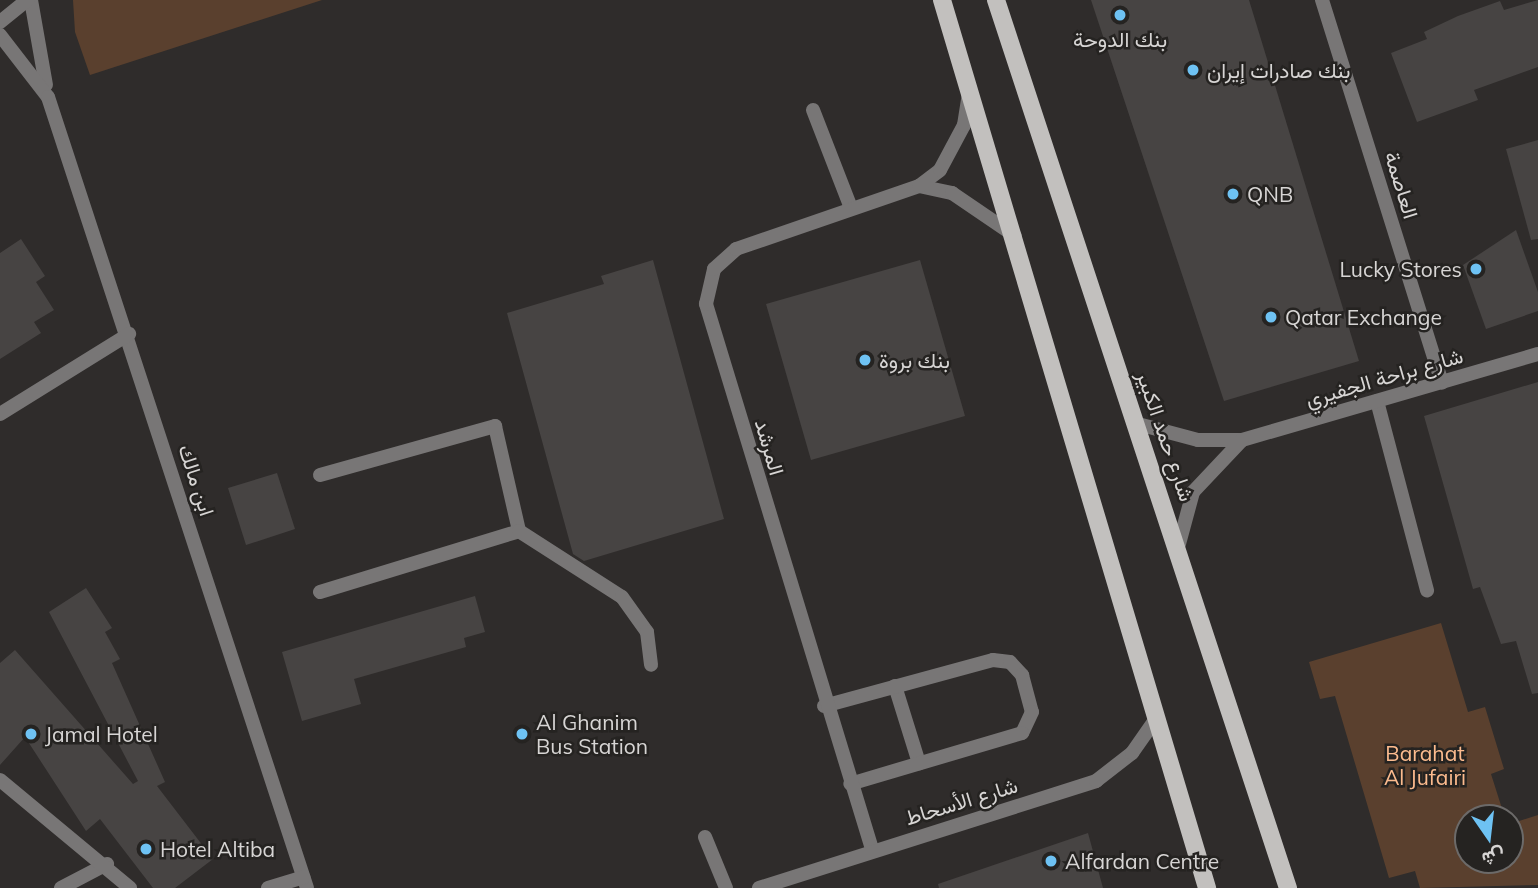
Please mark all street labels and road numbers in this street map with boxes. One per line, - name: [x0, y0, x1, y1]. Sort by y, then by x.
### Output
- street label: العاصمة: [1380, 148, 1424, 222]
- street label: شارع براحة الجفيري: [1302, 342, 1466, 412]
- street label: شارع حمد الكبير: [1132, 368, 1200, 504]
- street label: المرشد: [750, 416, 790, 478]
- street label: ابن مالك: [174, 441, 220, 519]
- street label: شارع الأسحاط: [902, 772, 1020, 830]

